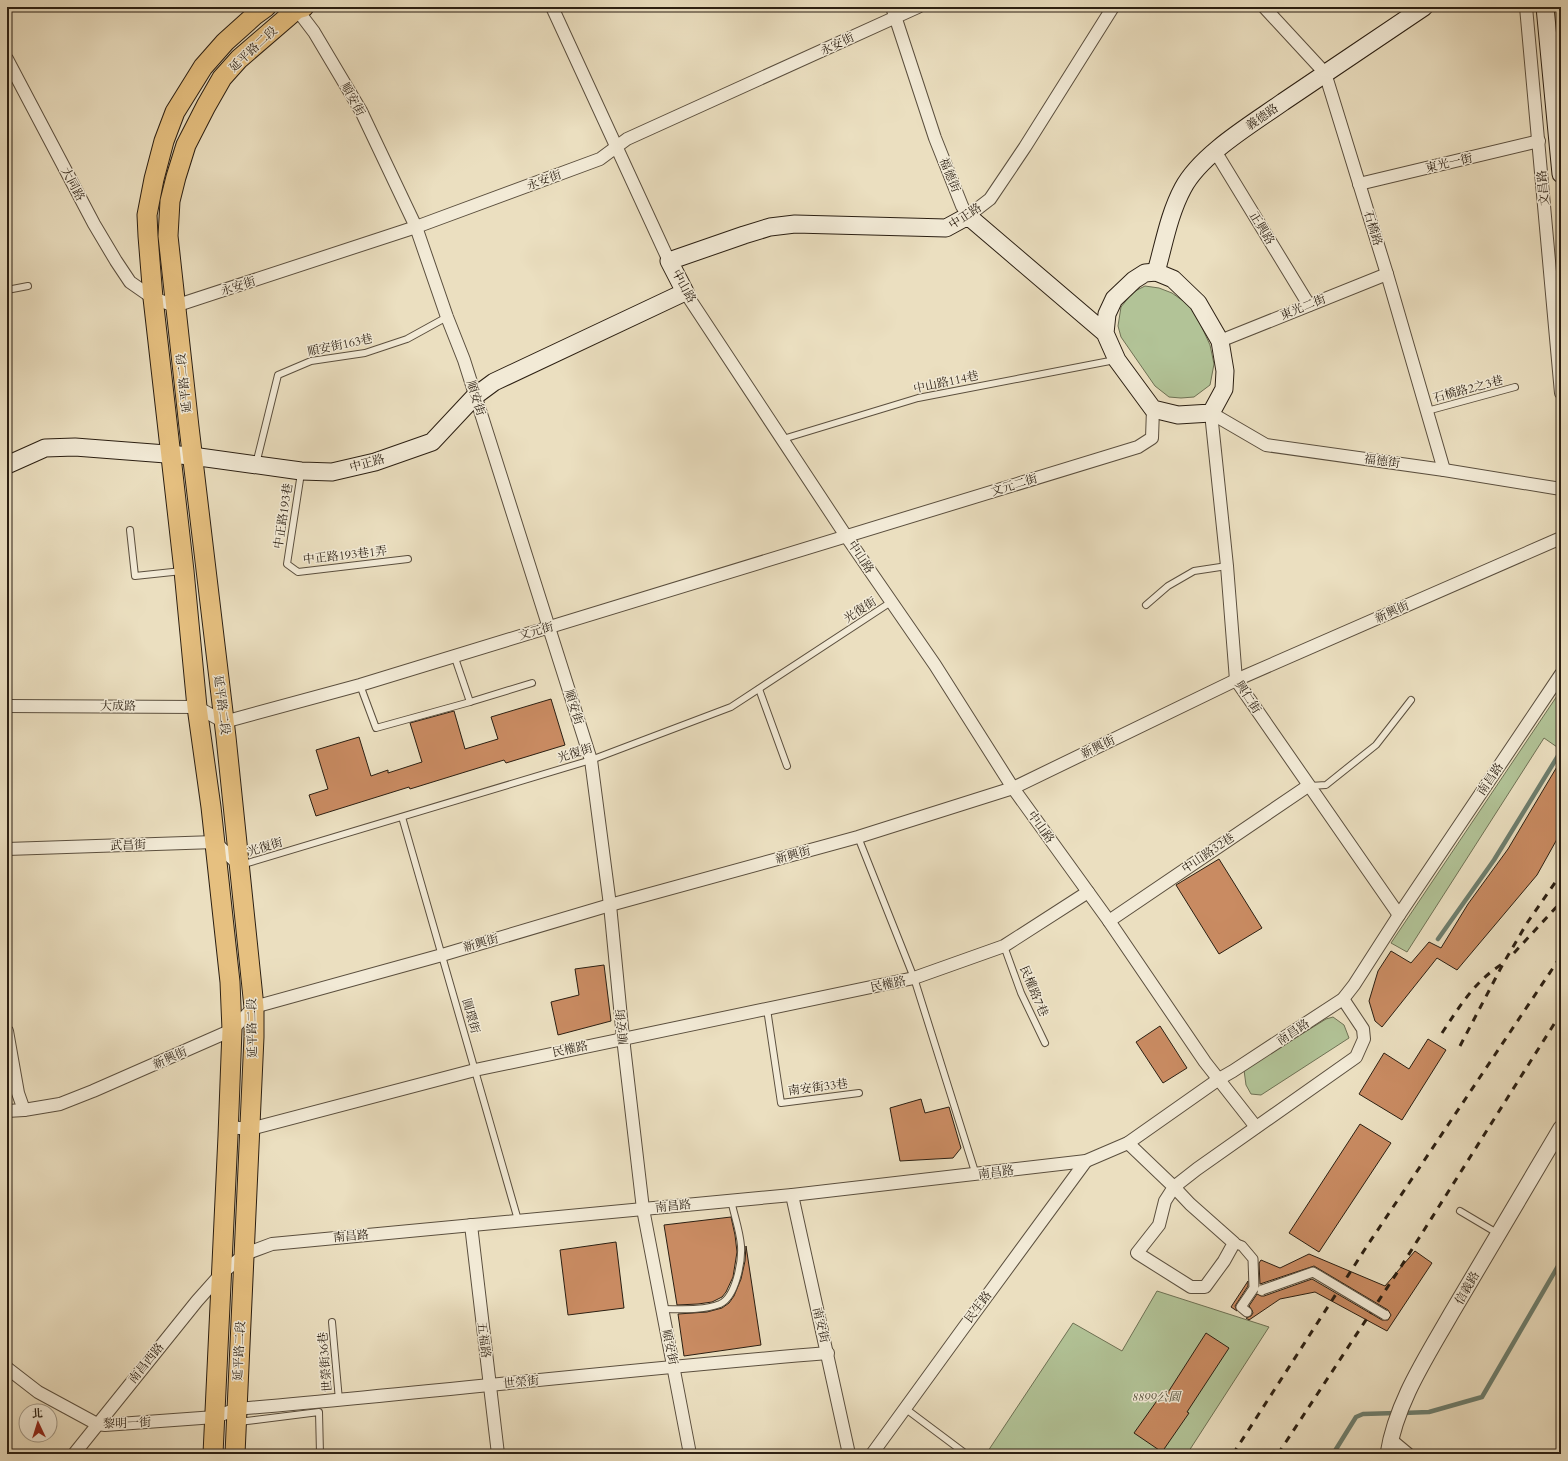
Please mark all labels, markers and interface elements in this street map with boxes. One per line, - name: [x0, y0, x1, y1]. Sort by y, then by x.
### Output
- street label: 延平路二段: [226, 23, 280, 75]
- street label: 永安街: [817, 29, 858, 59]
- street label: 順安街: [337, 79, 369, 119]
- street label: 義德路: [1243, 100, 1281, 134]
- street label: 東光一街: [1424, 150, 1475, 176]
- street label: 福德街: [936, 155, 965, 196]
- street label: 大同路: [57, 164, 89, 204]
- street label: 永安街: [524, 166, 565, 194]
- street label: 文昌路: [1533, 169, 1553, 207]
- street label: 中正路: [946, 199, 984, 233]
- street label: 正興路: [1246, 208, 1278, 248]
- street label: 石橋路: [1360, 208, 1386, 248]
- street label: 中山路: [668, 266, 700, 306]
- street label: 永安街: [218, 273, 259, 299]
- street label: 東光二街: [1278, 290, 1329, 323]
- street label: 順安街163巷: [306, 330, 374, 360]
- street label: 延平路二段: [173, 352, 195, 414]
- street label: 中山路114巷: [912, 367, 980, 397]
- street label: 石橋路2之3巷: [1431, 372, 1505, 406]
- street label: 順安街: [463, 378, 489, 419]
- street label: 中正路: [348, 451, 386, 475]
- street label: 福德街: [1363, 451, 1402, 472]
- street label: 文元二街: [989, 470, 1040, 500]
- street label: 中正路193巷: [270, 482, 296, 550]
- street label: 中山路: [844, 538, 878, 576]
- street label: 中正路193巷1弄: [302, 543, 388, 567]
- street label: 光復街: [841, 593, 880, 627]
- street label: 新興街: [1372, 597, 1413, 627]
- street label: 文元街: [516, 618, 556, 644]
- street label: 延平路二段: [210, 674, 234, 736]
- street label: 興仁街: [1231, 678, 1265, 717]
- street label: 順安街: [561, 687, 587, 728]
- street label: 大成路: [100, 698, 136, 714]
- street label: 新興街: [1078, 731, 1119, 762]
- street label: 光復街: [555, 740, 596, 766]
- street label: 南昌路: [1473, 760, 1507, 798]
- street label: 中山路: [1024, 808, 1058, 846]
- street label: 中山路32巷: [1179, 830, 1237, 876]
- street label: 光復街: [245, 834, 286, 860]
- street label: 武昌街: [110, 836, 147, 854]
- street label: 新興街: [774, 842, 813, 867]
- street label: 新興街: [461, 930, 501, 956]
- street label: 民權路7巷: [1016, 963, 1052, 1019]
- street label: 民權路: [869, 972, 907, 996]
- street label: 圓環街: [458, 996, 484, 1036]
- street label: 延平路二段: [243, 998, 261, 1058]
- street label: 順安街: [612, 1007, 632, 1046]
- street label: 南昌路: [1274, 1015, 1312, 1049]
- street label: 民權路: [551, 1037, 589, 1061]
- street label: 新興街: [150, 1043, 191, 1073]
- street label: 南安街33巷: [787, 1075, 849, 1099]
- street label: 南昌路: [977, 1162, 1015, 1182]
- street label: 南昌路: [654, 1196, 692, 1216]
- street label: 南昌路: [332, 1226, 370, 1246]
- street label: 信義路: [1451, 1268, 1483, 1308]
- street label: 民生路: [961, 1288, 995, 1326]
- street label: 南安街: [809, 1306, 833, 1345]
- street label: 延平路二段: [229, 1321, 249, 1381]
- street label: 五福路: [474, 1321, 494, 1359]
- street label: 順安街: [658, 1328, 682, 1367]
- street label: 世榮街36巷: [314, 1331, 336, 1393]
- street label: 南昌西路: [125, 1339, 167, 1387]
- street label: 世榮街: [502, 1372, 541, 1392]
- park label: 8899公園: [1132, 1389, 1182, 1405]
- north arrow: [18, 1403, 58, 1443]
- text: 北: [31, 1406, 43, 1421]
- street label: 黎明一街: [103, 1414, 152, 1432]

